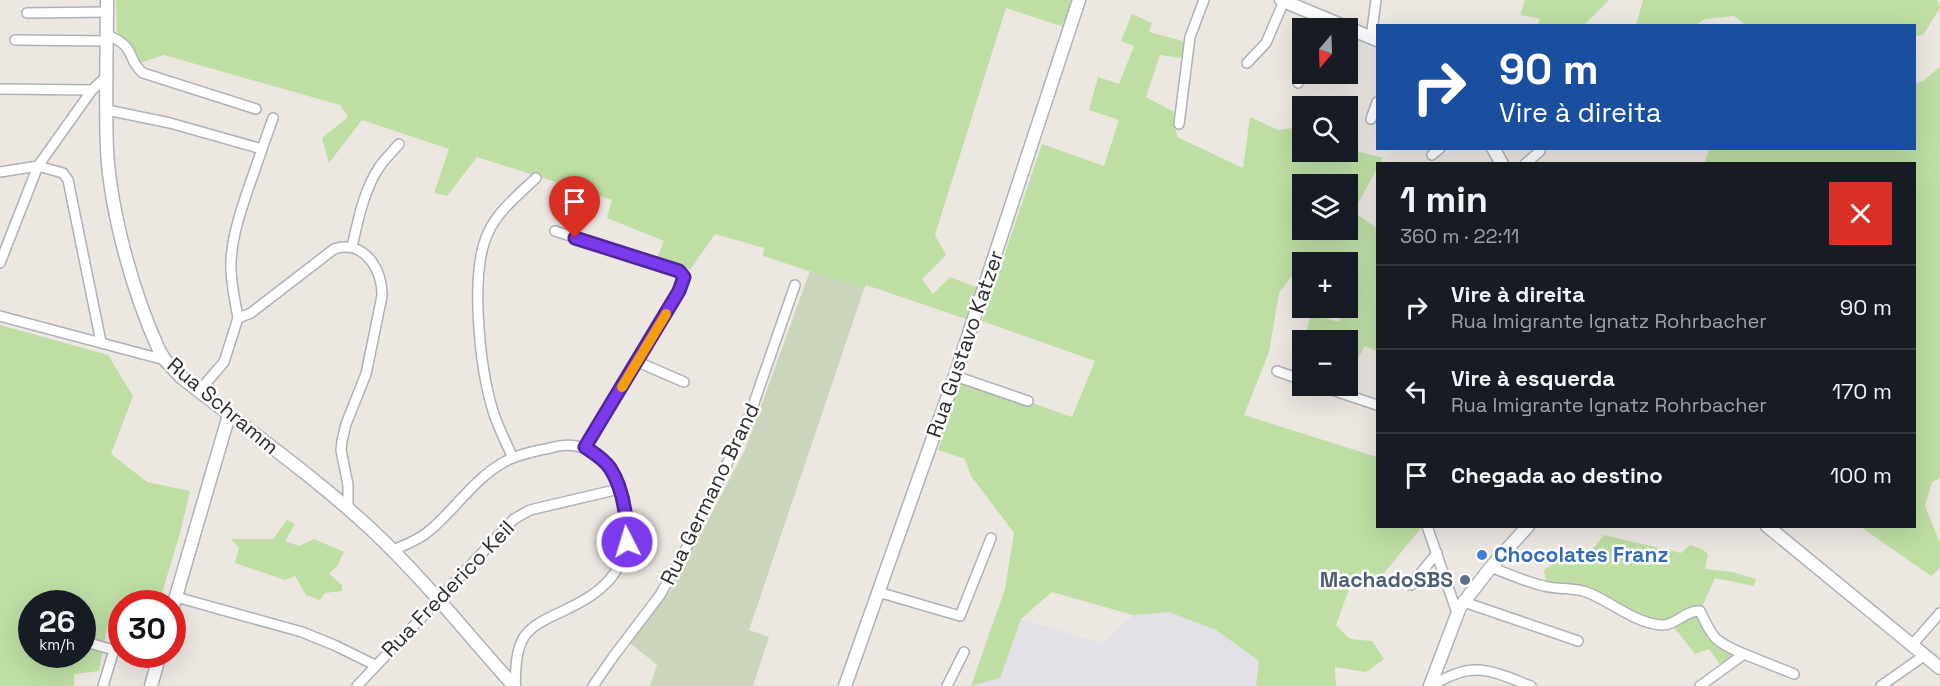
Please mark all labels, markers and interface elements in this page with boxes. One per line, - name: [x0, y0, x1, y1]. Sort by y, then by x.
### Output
- north arrow: [1292, 18, 1358, 84]
- map controls: [1292, 18, 1358, 396]
- text: 90 m: [1499, 43, 1599, 96]
- icon: right: [1400, 48, 1478, 126]
- text: Vire à direita: [1499, 95, 1662, 130]
- button: search: [1292, 96, 1358, 162]
- button: layers: [1292, 174, 1358, 240]
- pin: [549, 176, 600, 238]
- text: 1 min: [1400, 177, 1488, 223]
- button: close: [1829, 182, 1892, 245]
- icon: arrive: [558, 185, 591, 218]
- text: 360 m · 22:11: [1400, 223, 1519, 249]
- street label: Rua Gustavo Katzer: [920, 247, 1009, 441]
- button: +: [1292, 252, 1358, 318]
- text: Vire à direita: [1451, 280, 1585, 308]
- icon: right: [1400, 291, 1433, 324]
- text: 90 m: [1840, 293, 1892, 321]
- text: Rua Imigrante Ignatz Rohrbacher: [1451, 308, 1767, 334]
- button: −: [1292, 330, 1358, 396]
- street label: Rua Schramm: [162, 351, 285, 460]
- text: Vire à esquerda: [1451, 364, 1615, 392]
- icon: left: [1400, 375, 1433, 408]
- text: 170 m: [1832, 377, 1892, 405]
- text: Rua Imigrante Ignatz Rohrbacher: [1451, 392, 1767, 418]
- street label: Rua Germano Brand: [654, 398, 765, 589]
- icon: arrive: [1400, 459, 1433, 492]
- text: Chegada ao destino: [1451, 461, 1663, 489]
- text: 100 m: [1830, 461, 1892, 489]
- position arrow: [595, 510, 659, 574]
- street label: Rua Frederico Keil: [375, 515, 520, 663]
- place label: Chocolates Franz: [1494, 541, 1668, 568]
- marker: Chocolates Franz: [1475, 548, 1489, 562]
- place label: MachadoSBS: [1320, 566, 1453, 593]
- marker: MachadoSBS: [1458, 573, 1472, 587]
- speed limit sign: 30: [108, 590, 186, 668]
- text: 26: [39, 602, 75, 641]
- text: km/h: [39, 635, 75, 654]

